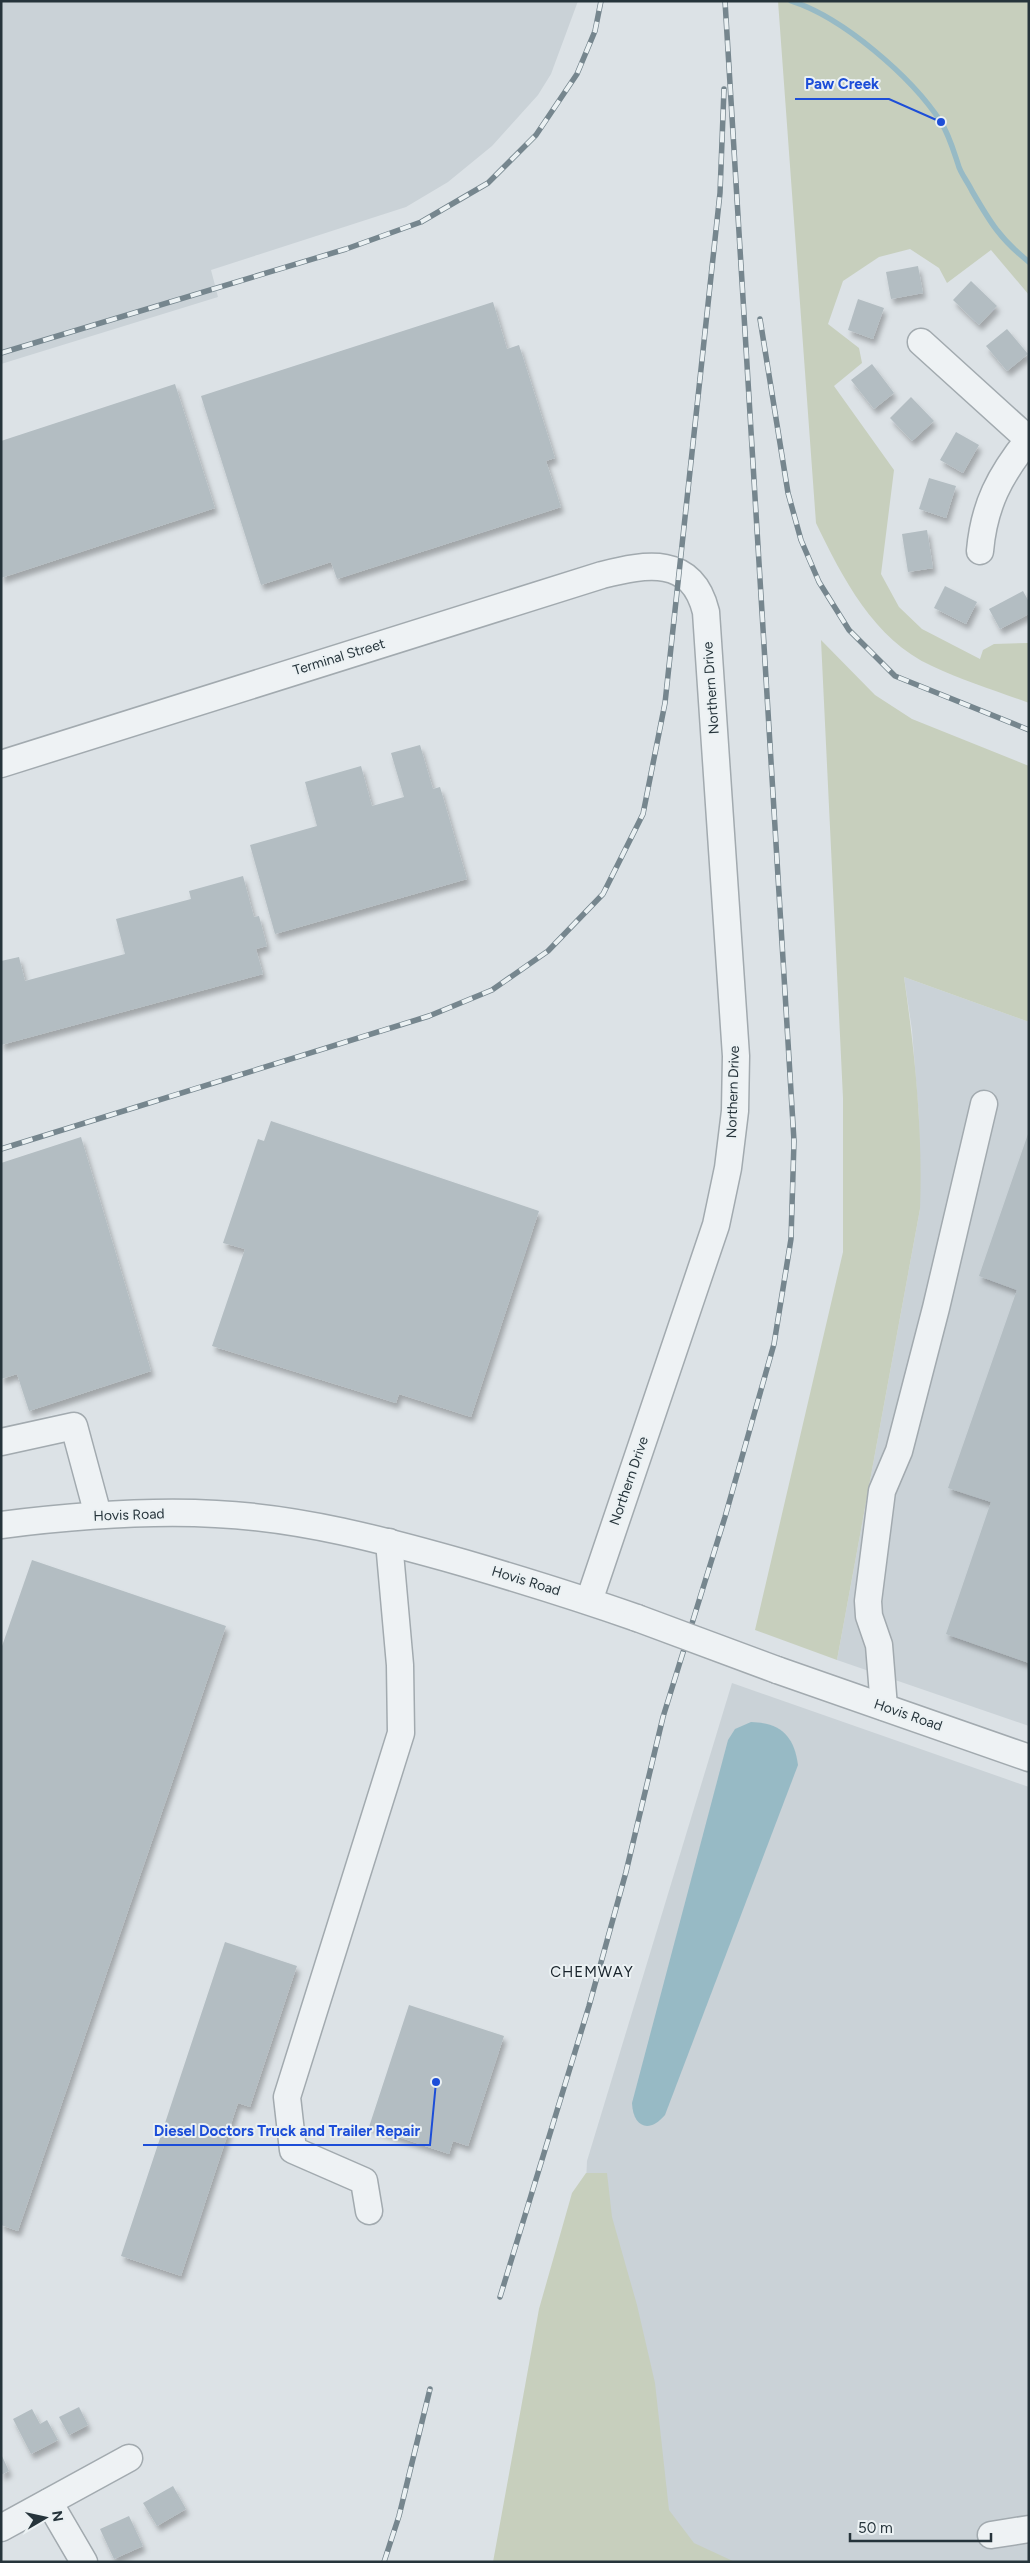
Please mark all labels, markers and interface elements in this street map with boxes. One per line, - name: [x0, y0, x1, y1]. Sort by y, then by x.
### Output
- callout: Paw Creek: [795, 69, 889, 99]
- text: Paw Creek: [805, 75, 879, 93]
- street label: Terminal Street: [291, 635, 387, 679]
- street label: Northern Drive: [699, 641, 723, 735]
- street label: Northern Drive: [723, 1045, 743, 1139]
- street label: Northern Drive: [606, 1434, 652, 1528]
- street label: Hovis Road: [93, 1505, 165, 1525]
- street label: Hovis Road: [489, 1562, 563, 1600]
- street label: Hovis Road: [872, 1695, 944, 1735]
- district label: CHEMWAY: [550, 1963, 634, 1981]
- callout: Diesel Doctors Truck and Trailer Repair: [143, 2115, 430, 2145]
- text: Diesel Doctors Truck and Trailer Repair: [154, 2122, 421, 2140]
- north arrow: [20, 2493, 70, 2543]
- text: N: [48, 2509, 67, 2523]
- scale bar: [850, 2510, 991, 2542]
- text: 50 m: [858, 2519, 893, 2537]

